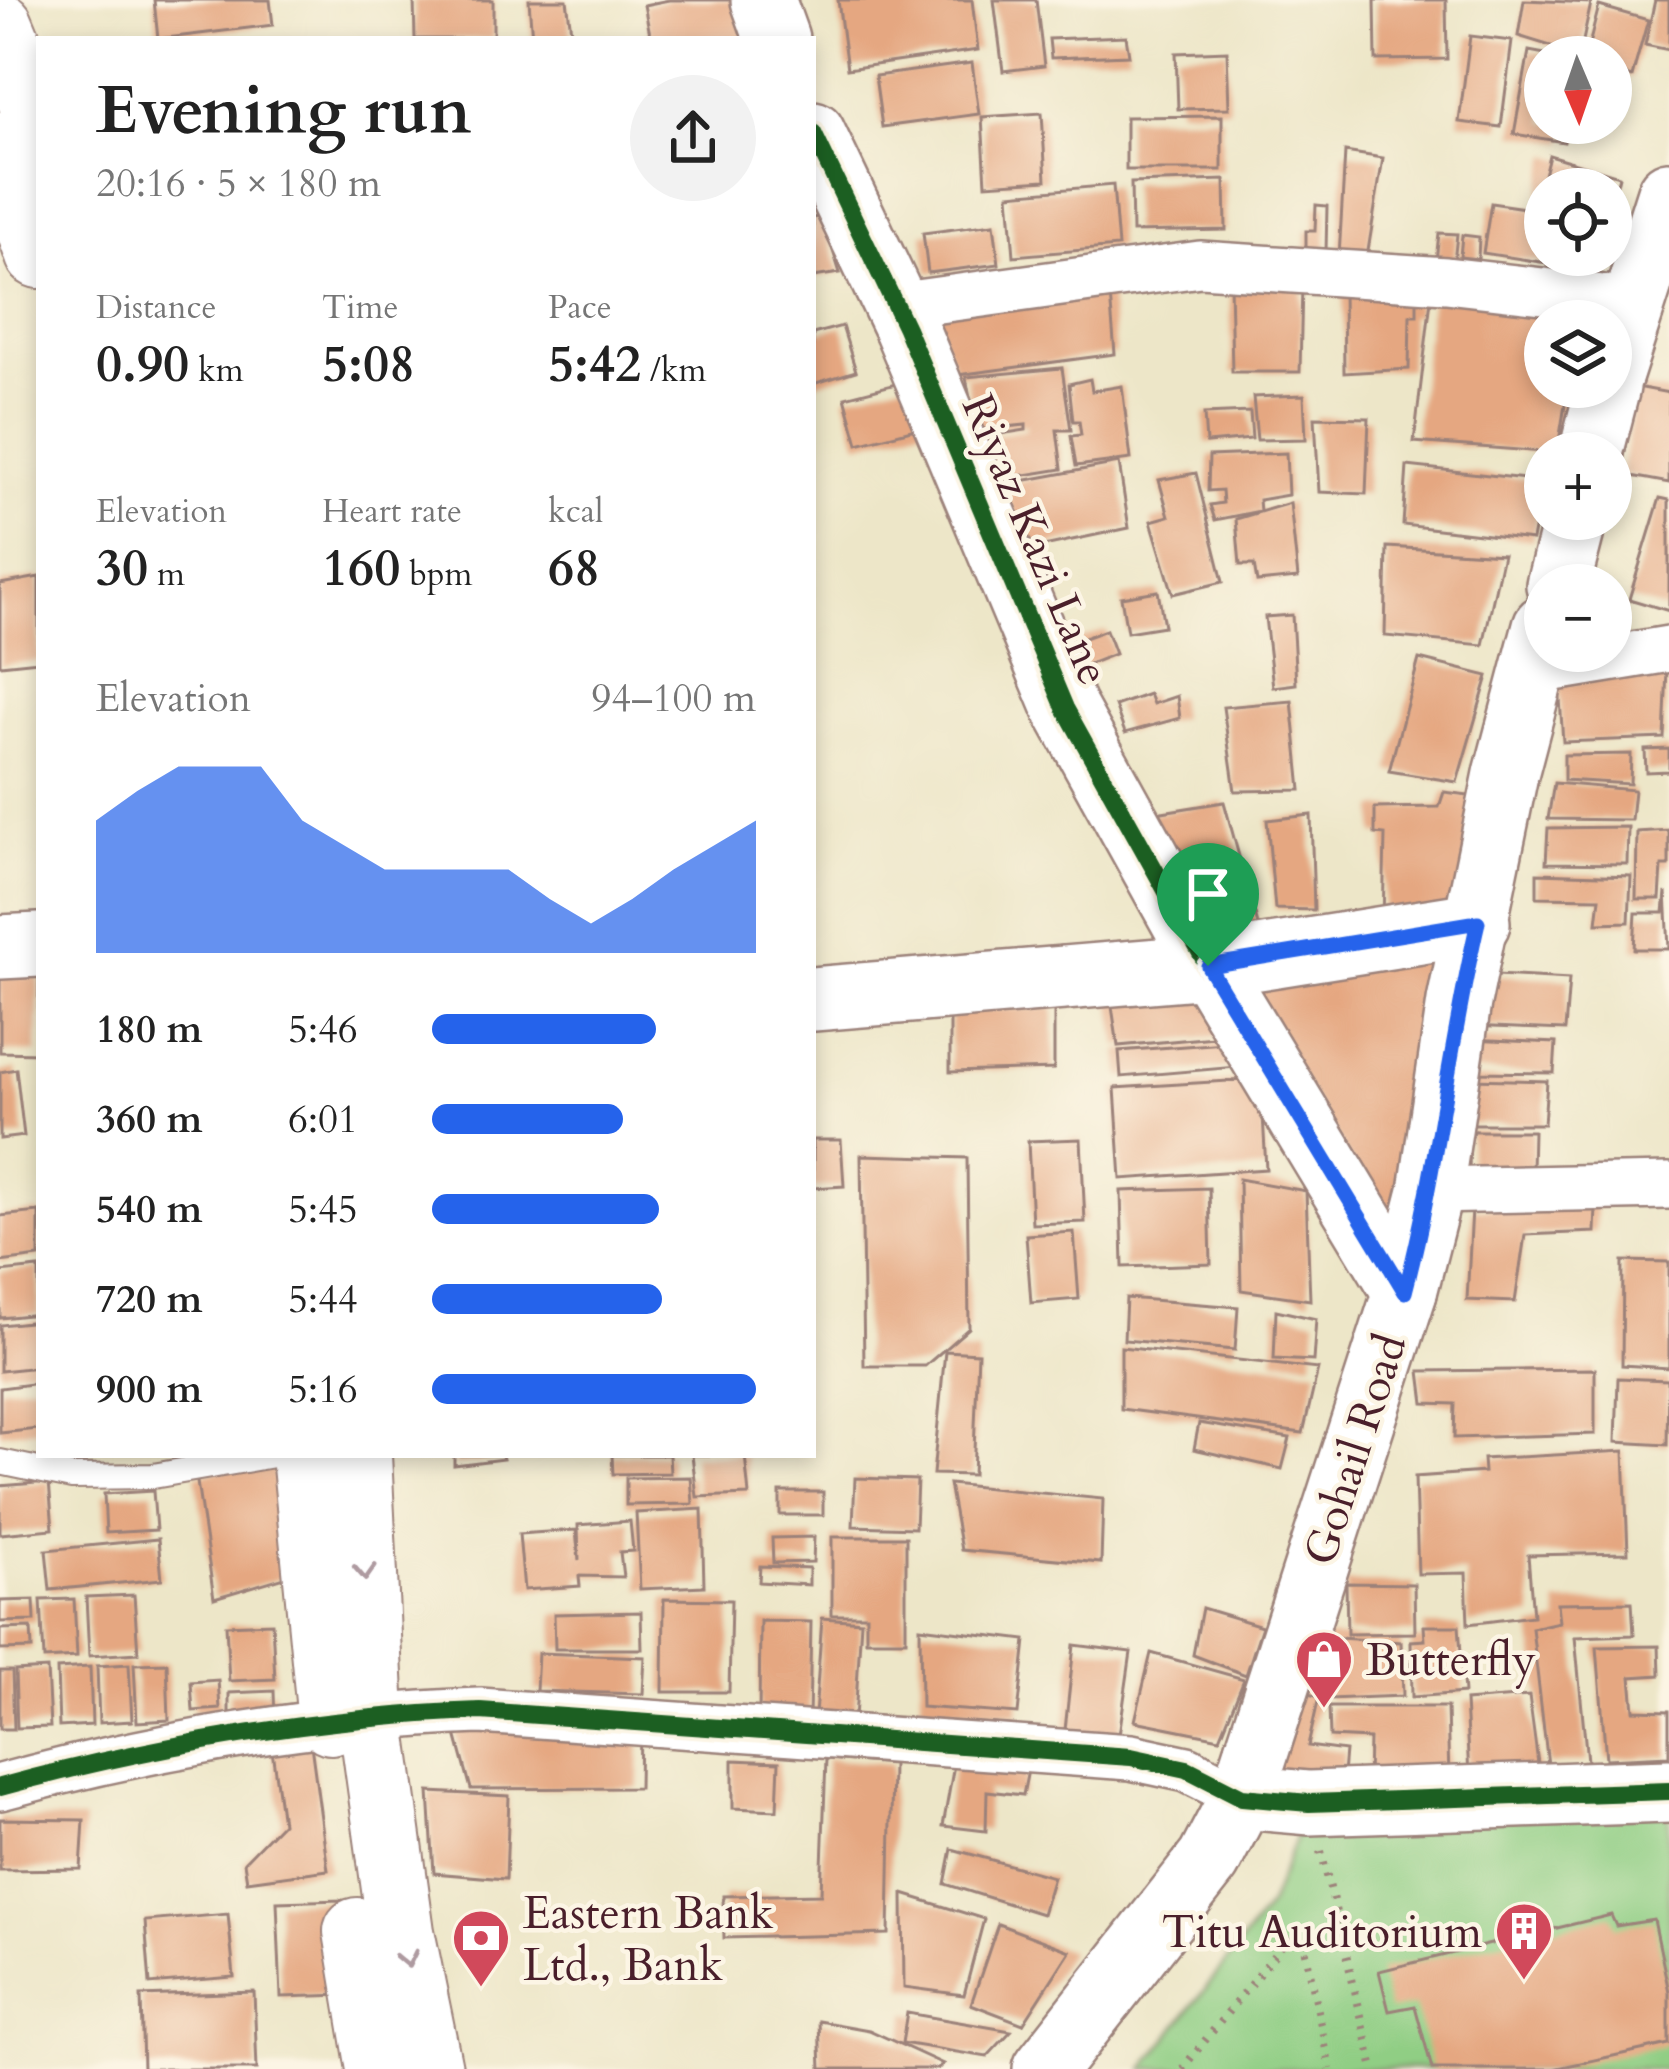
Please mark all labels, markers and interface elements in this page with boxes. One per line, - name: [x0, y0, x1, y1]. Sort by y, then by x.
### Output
- north arrow: [1524, 36, 1632, 144]
- map controls: [1524, 36, 1632, 672]
- text: Evening run: [96, 67, 471, 156]
- button: share: [630, 75, 756, 201]
- text: 20:16 · 5 × 180 m: [96, 157, 381, 210]
- button: locate: [1524, 168, 1632, 276]
- text: Distance: [96, 285, 217, 330]
- text: Time: [322, 285, 398, 330]
- text: Pace: [548, 285, 612, 330]
- button: layers: [1524, 300, 1632, 408]
- text: 0.90: [96, 330, 189, 400]
- text: 5:08: [322, 330, 415, 400]
- text: 5:42: [548, 330, 641, 400]
- text: km: [189, 348, 244, 393]
- text: /km: [641, 348, 706, 393]
- street label: Riyaz Kazi Lane: [947, 385, 1124, 694]
- button: +: [1524, 432, 1632, 540]
- text: Elevation: [96, 489, 227, 534]
- text: Heart rate: [322, 489, 462, 534]
- text: kcal: [548, 489, 603, 534]
- text: 30: [96, 534, 148, 604]
- text: 160: [322, 534, 400, 604]
- text: 68: [548, 534, 600, 604]
- text: m: [148, 552, 185, 597]
- text: bpm: [400, 552, 472, 597]
- button: −: [1524, 564, 1632, 672]
- text: Elevation: [96, 672, 251, 725]
- text: 94–100 m: [591, 672, 756, 725]
- pin: [1157, 843, 1259, 966]
- icon: arrive: [1175, 861, 1241, 927]
- text: 180 m: [96, 1003, 202, 1056]
- text: 5:46: [288, 1003, 358, 1056]
- text: 360 m: [96, 1093, 202, 1146]
- text: 6:01: [288, 1093, 358, 1146]
- text: 540 m: [96, 1183, 202, 1236]
- text: 5:45: [288, 1183, 358, 1236]
- text: 720 m: [96, 1273, 202, 1326]
- text: 5:44: [288, 1273, 358, 1326]
- street label: Gohail Road: [1289, 1326, 1421, 1573]
- text: 900 m: [96, 1363, 202, 1416]
- text: 5:16: [288, 1363, 358, 1416]
- one-way arrow: [352, 1563, 378, 1582]
- shop icon: Butterfly: [1293, 1628, 1355, 1710]
- place label: Butterfly: [1366, 1630, 1536, 1691]
- place label: Eastern Bank Ltd., Bank: [523, 1883, 774, 1996]
- building icon: Titu Auditorium: [1493, 1900, 1555, 1982]
- place label: Titu Auditorium: [1162, 1902, 1482, 1963]
- bank icon: Eastern Bank Ltd., Bank: [450, 1907, 512, 1989]
- one-way arrow: [393, 1949, 418, 1969]

